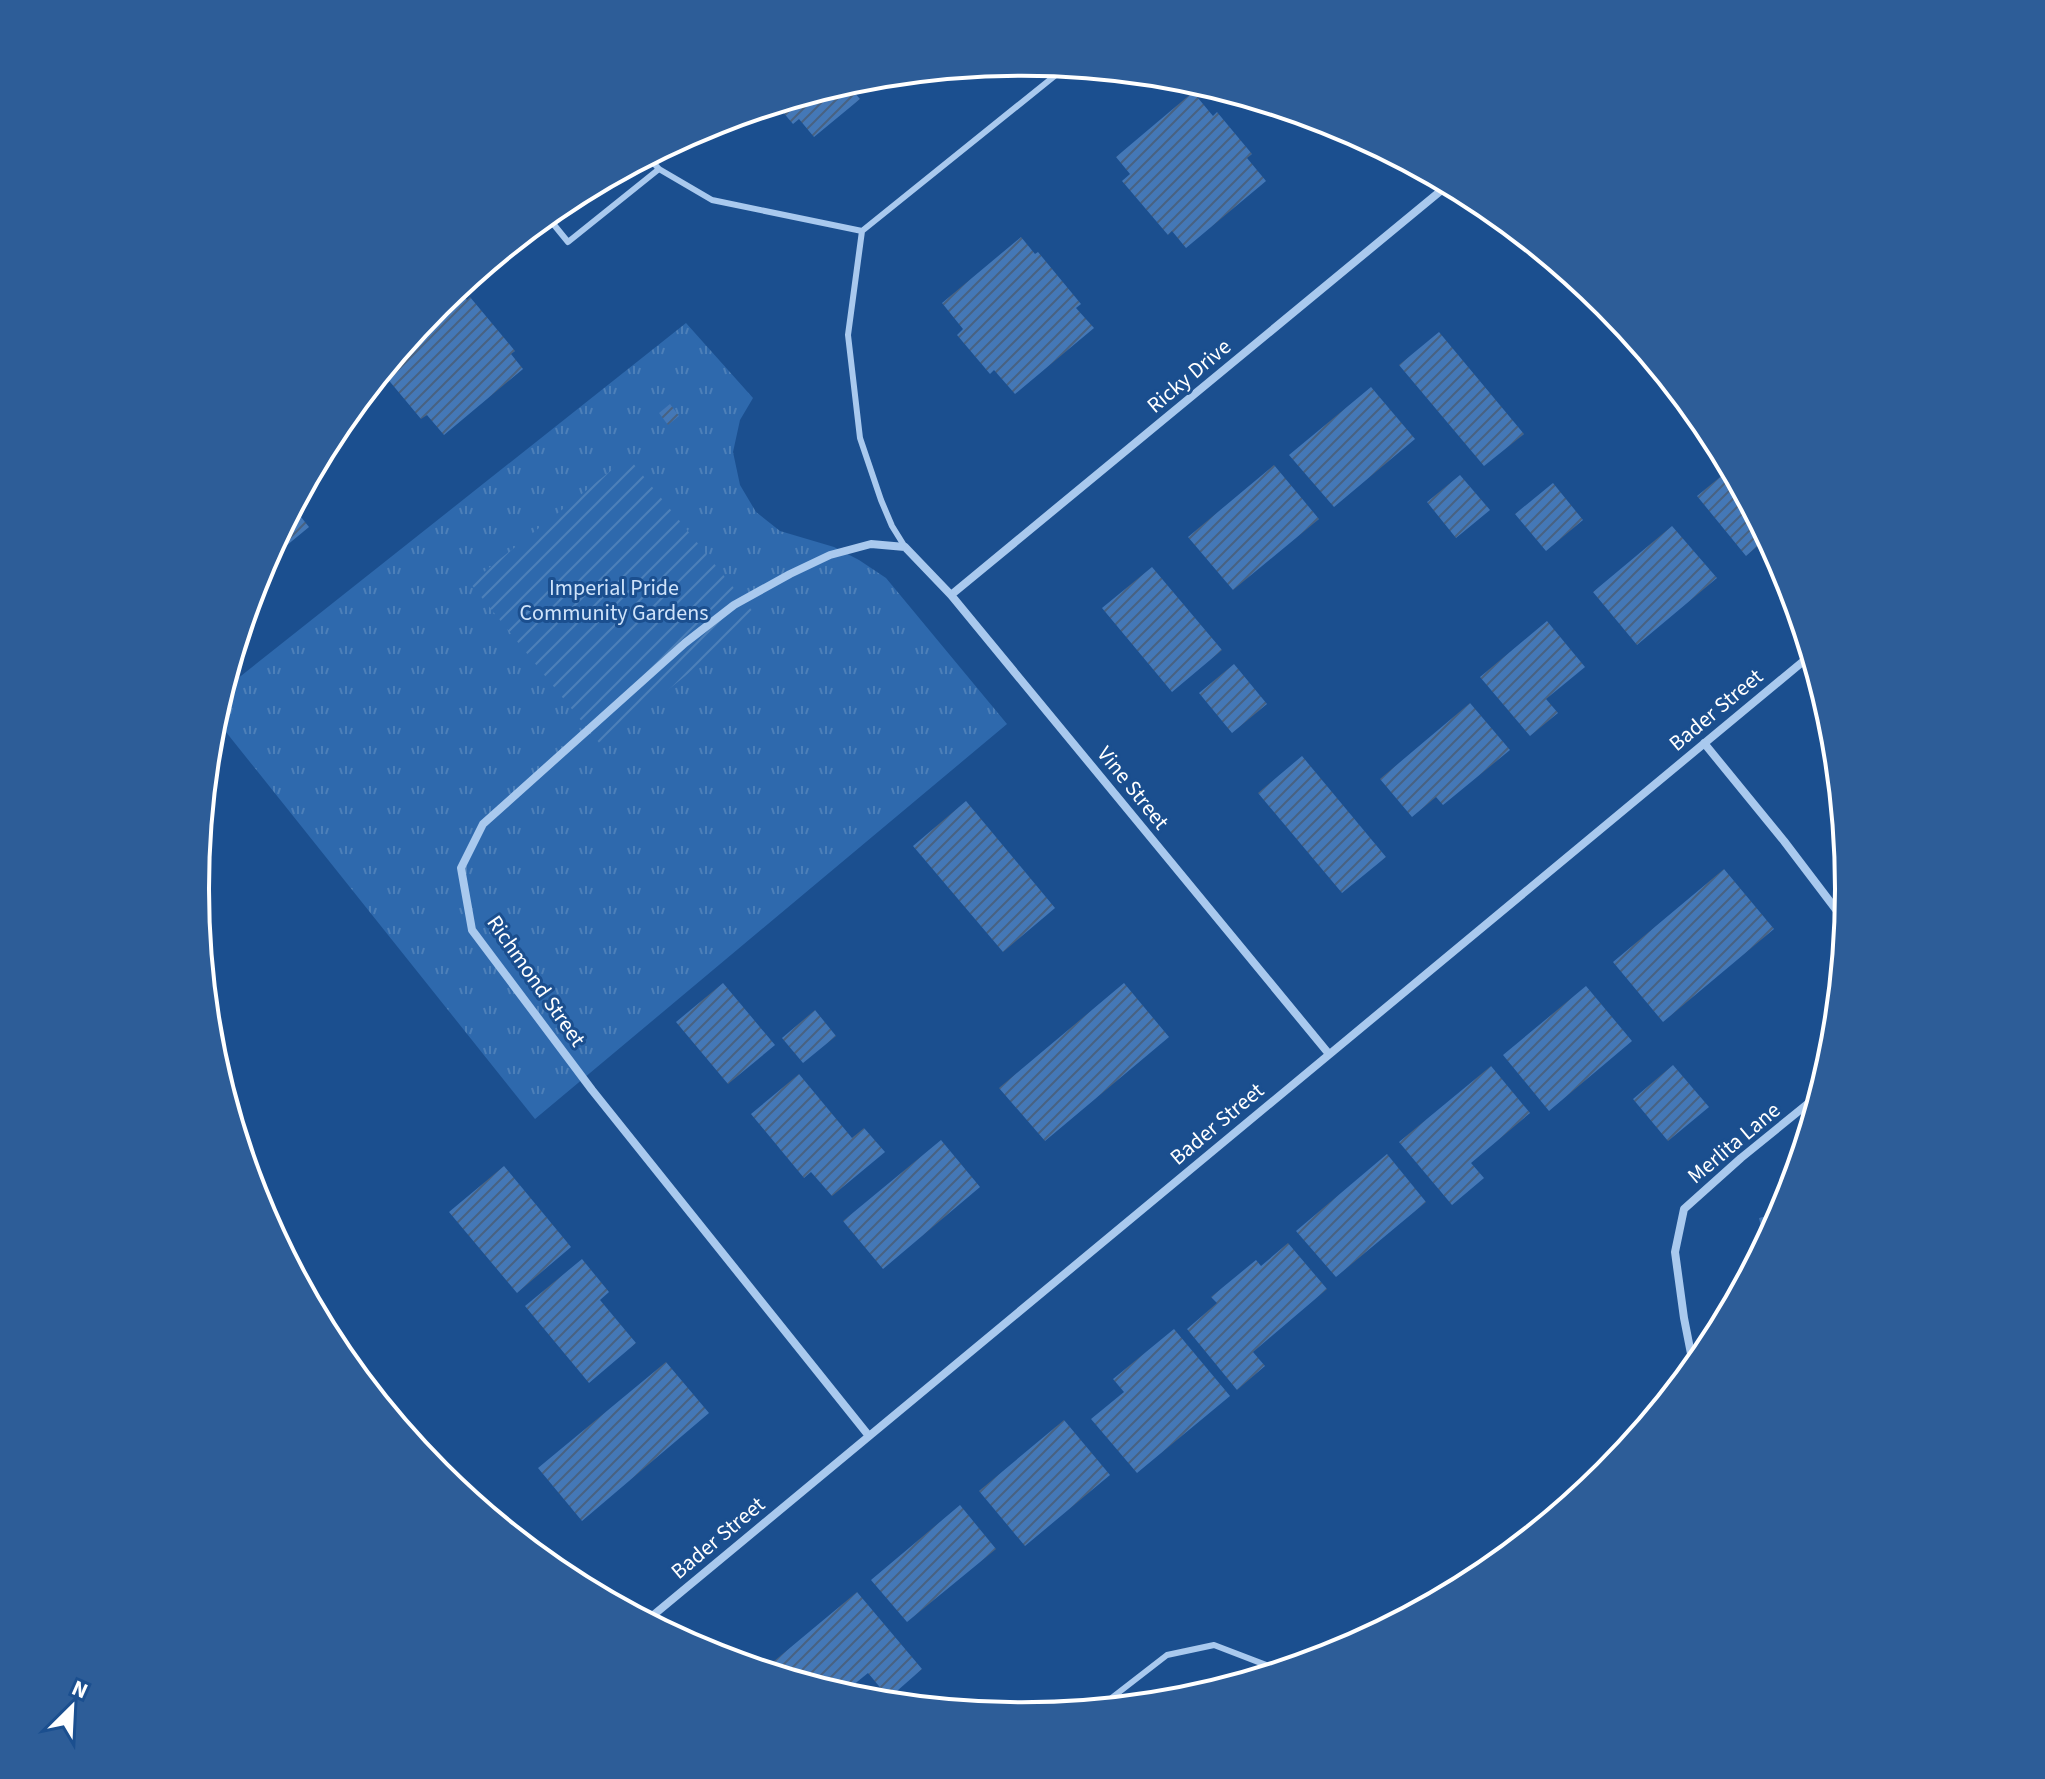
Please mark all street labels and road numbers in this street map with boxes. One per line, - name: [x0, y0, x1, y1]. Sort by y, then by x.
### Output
- street label: Ricky Drive: [1140, 331, 1238, 421]
- street label: Bader Street: [1662, 661, 1770, 759]
- street label: Vine Street: [1089, 739, 1177, 837]
- street label: Richmond Street: [479, 909, 594, 1054]
- street label: Bader Street: [1163, 1075, 1271, 1173]
- street label: Merlita Lane: [1681, 1094, 1788, 1191]
- street label: Bader Street: [664, 1489, 772, 1587]

